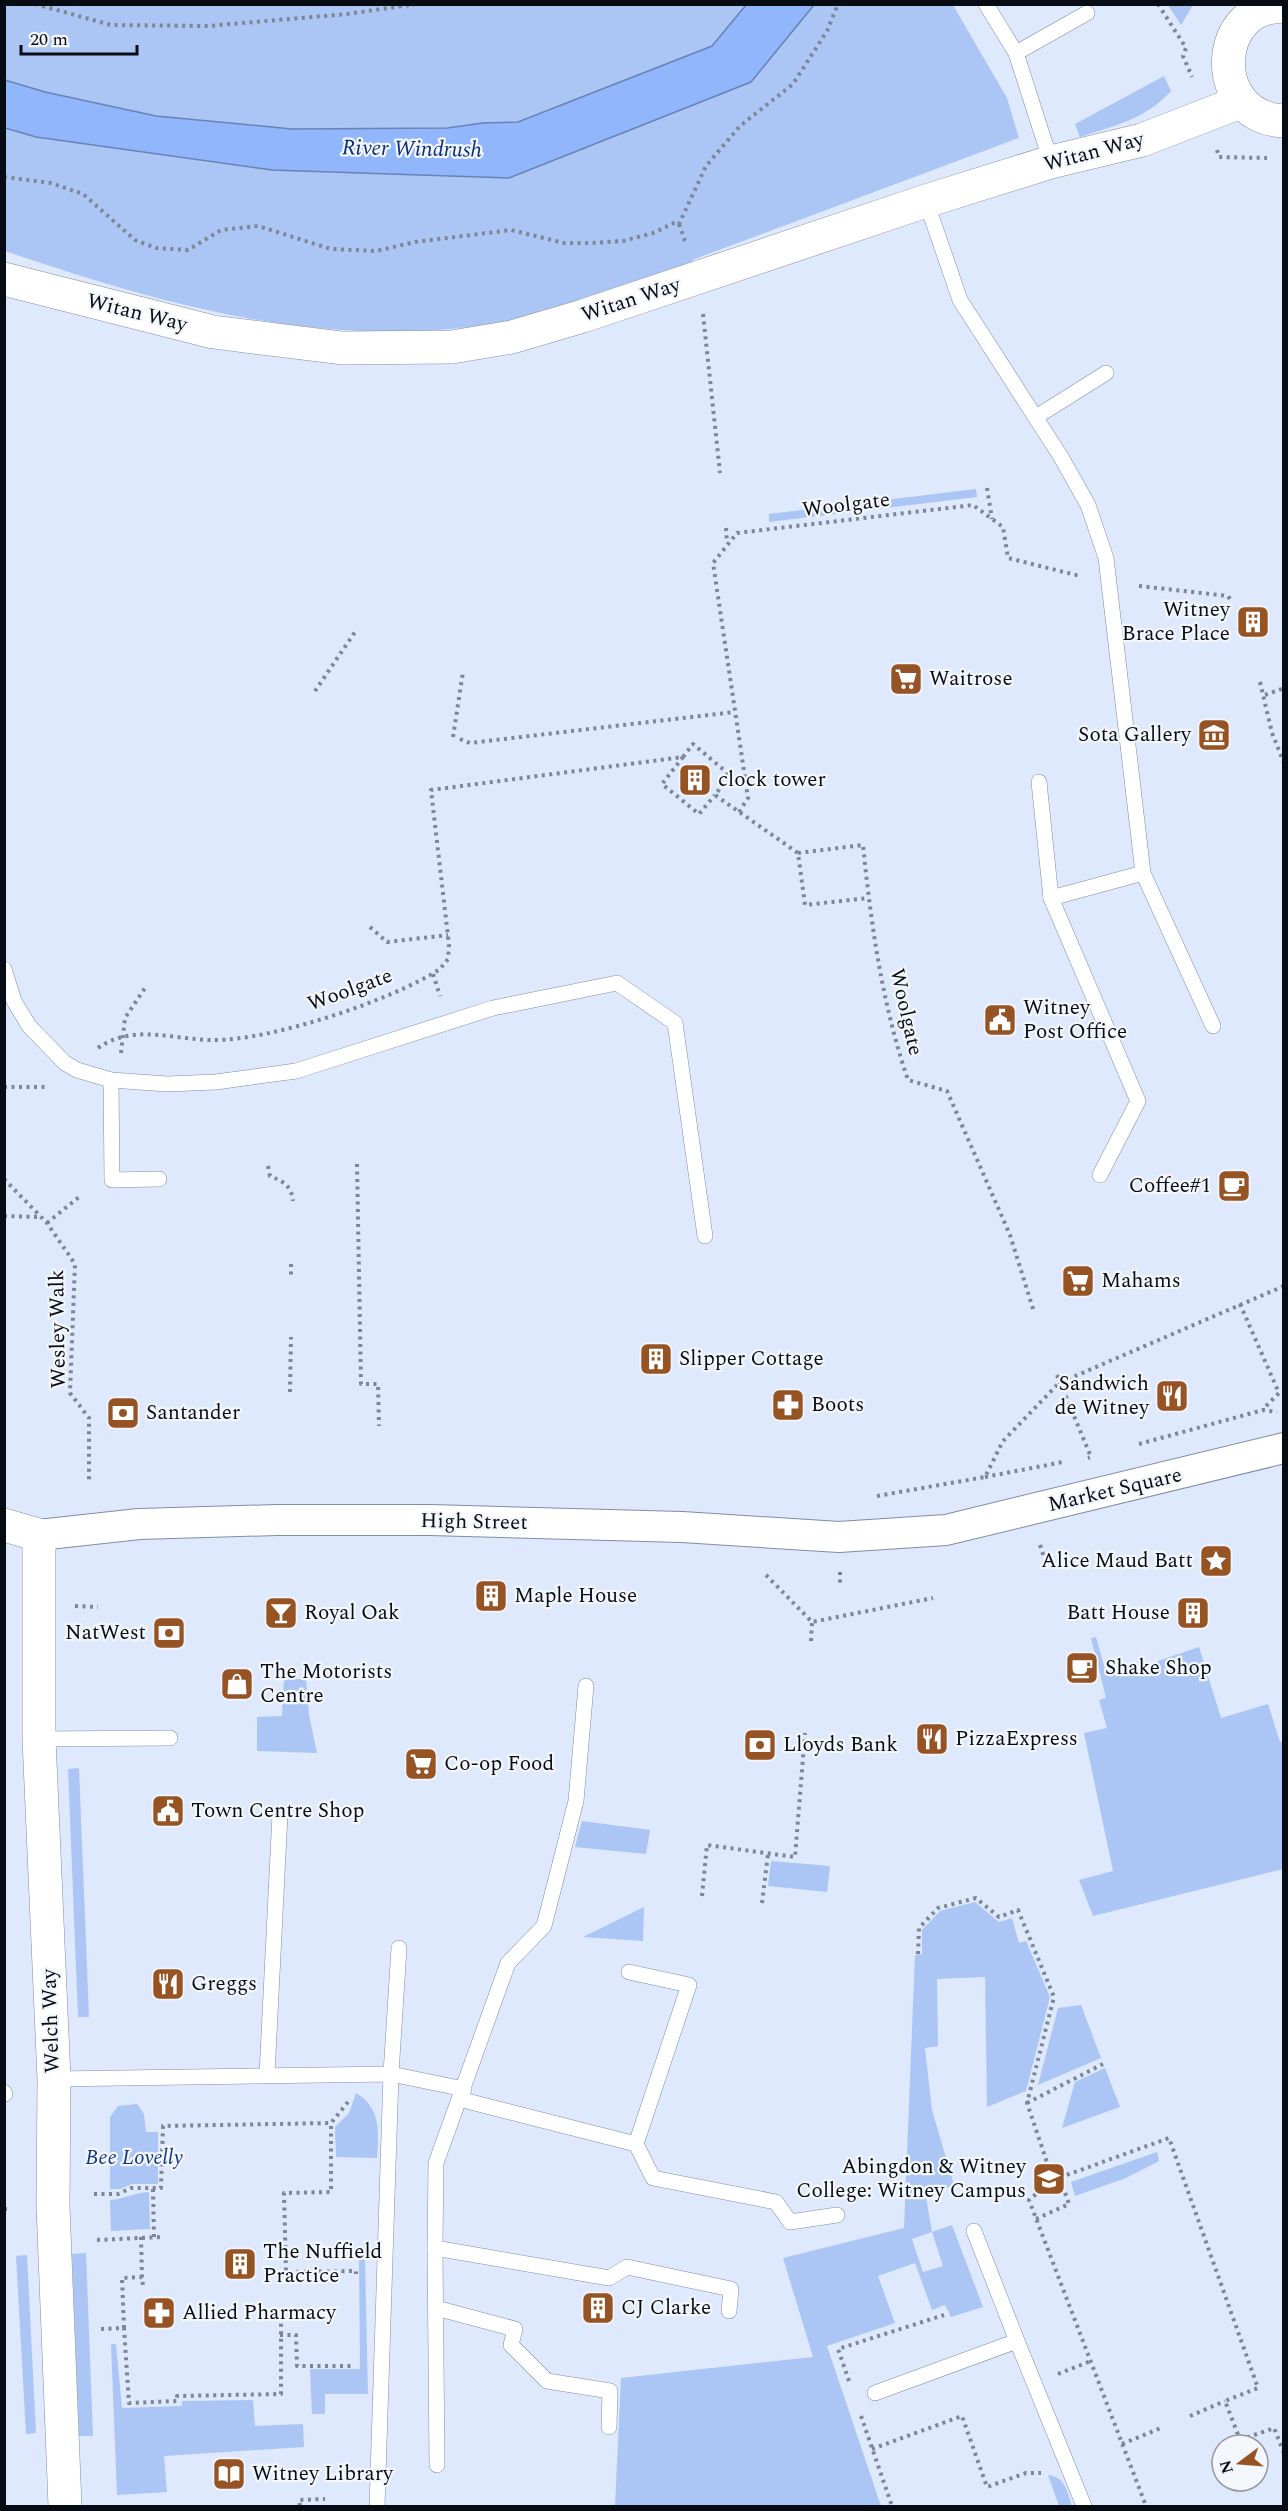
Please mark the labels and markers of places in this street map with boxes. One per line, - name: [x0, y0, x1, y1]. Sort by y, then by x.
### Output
- place label: Witney Brace Place: [1122, 594, 1231, 650]
- building icon: Witney Brace Place: [1235, 604, 1271, 640]
- supermarket icon: Waitrose: [888, 661, 924, 697]
- place label: Waitrose: [929, 663, 1013, 695]
- museum icon: Sota Gallery: [1196, 717, 1232, 753]
- place label: Sota Gallery: [1078, 719, 1192, 751]
- building icon: clock tower: [677, 762, 713, 798]
- place label: clock tower: [718, 764, 826, 796]
- place label: Witney Post Office: [1023, 992, 1127, 1048]
- public building icon: Witney Post Office: [982, 1002, 1018, 1038]
- cafe icon: Coffee#1: [1216, 1168, 1252, 1204]
- place label: Coffee#1: [1129, 1170, 1211, 1202]
- supermarket icon: Mahams: [1060, 1263, 1096, 1299]
- place label: Mahams: [1101, 1265, 1181, 1297]
- building icon: Slipper Cottage: [638, 1341, 674, 1377]
- place label: Slipper Cottage: [679, 1343, 824, 1375]
- place label: Sandwich de Witney: [1055, 1368, 1150, 1424]
- restaurant icon: Sandwich de Witney: [1154, 1378, 1190, 1414]
- pharmacy icon: Boots: [770, 1387, 806, 1423]
- place label: Boots: [811, 1389, 864, 1421]
- bank icon: Santander: [105, 1395, 141, 1431]
- place label: Santander: [146, 1397, 240, 1429]
- place icon: Alice Maud Batt: [1198, 1543, 1234, 1579]
- place label: Alice Maud Batt: [1041, 1545, 1193, 1577]
- building icon: Maple House: [473, 1578, 509, 1614]
- place label: Maple House: [514, 1580, 637, 1612]
- bar icon: Royal Oak: [263, 1595, 299, 1631]
- building icon: Batt House: [1175, 1595, 1211, 1631]
- place label: Royal Oak: [304, 1597, 400, 1629]
- place label: Batt House: [1066, 1597, 1170, 1629]
- bank icon: NatWest: [151, 1615, 187, 1651]
- place label: NatWest: [65, 1617, 146, 1649]
- cafe icon: Shake Shop: [1064, 1650, 1100, 1686]
- place label: Shake Shop: [1105, 1652, 1212, 1684]
- place label: The Motorists Centre: [260, 1656, 392, 1712]
- shop icon: The Motorists Centre: [219, 1666, 255, 1702]
- restaurant icon: PizzaExpress: [914, 1721, 950, 1757]
- place label: PizzaExpress: [955, 1723, 1078, 1755]
- bank icon: Lloyds Bank: [742, 1727, 778, 1763]
- place label: Lloyds Bank: [783, 1729, 898, 1761]
- supermarket icon: Co-op Food: [403, 1746, 439, 1782]
- place label: Co-op Food: [444, 1748, 554, 1780]
- public building icon: Town Centre Shop: [150, 1793, 186, 1829]
- place label: Town Centre Shop: [191, 1795, 364, 1827]
- restaurant icon: Greggs: [150, 1966, 186, 2002]
- place label: Greggs: [191, 1968, 257, 2000]
- place label: Abingdon & Witney College: Witney Campus: [796, 2151, 1027, 2207]
- school or university icon: Abingdon & Witney College: Witney Campus: [1031, 2161, 1067, 2197]
- place label: The Nuffield Practice: [263, 2236, 382, 2292]
- building icon: The Nuffield Practice: [222, 2246, 258, 2282]
- building icon: CJ Clarke: [580, 2290, 616, 2326]
- place label: CJ Clarke: [621, 2292, 711, 2324]
- pharmacy icon: Allied Pharmacy: [141, 2295, 177, 2331]
- place label: Allied Pharmacy: [182, 2297, 337, 2329]
- library icon: Witney Library: [211, 2456, 247, 2492]
- place label: Witney Library: [252, 2458, 394, 2490]

